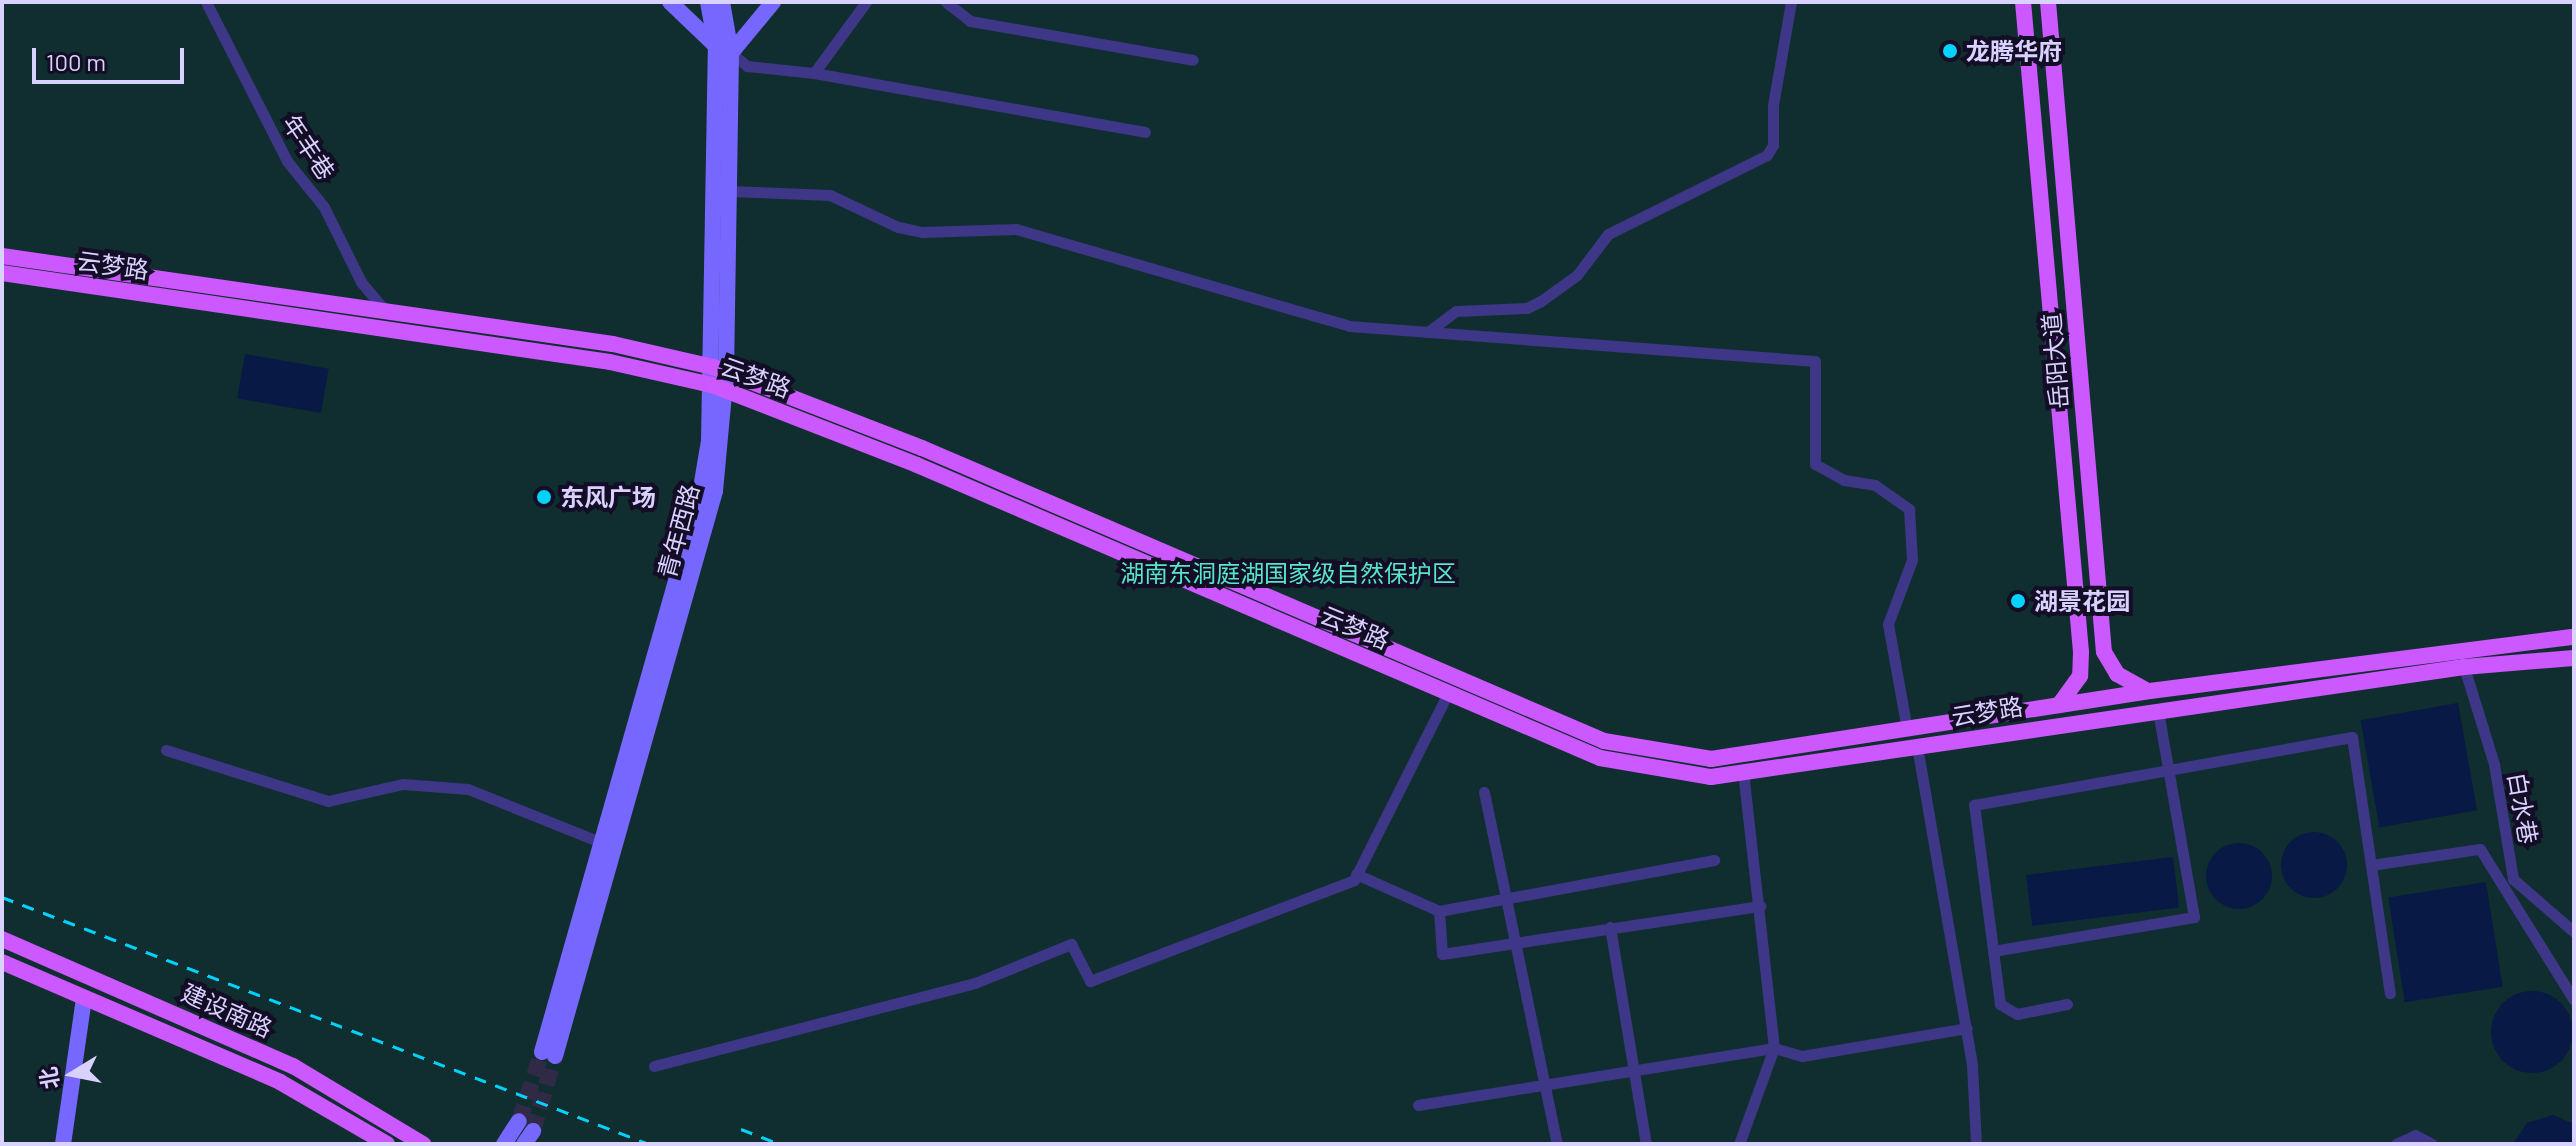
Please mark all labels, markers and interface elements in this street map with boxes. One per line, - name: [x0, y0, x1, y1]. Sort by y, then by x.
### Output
- scale bar: [36, 32, 188, 82]
- place label: 龙腾华府: [1966, 37, 2062, 65]
- marker: 龙腾华府: [1941, 42, 1959, 60]
- text: 100 m: [46, 47, 106, 76]
- street label: 年丰巷: [277, 109, 341, 185]
- street label: 云梦路: [75, 246, 151, 284]
- street label: 岳阳大道: [2036, 312, 2074, 410]
- street label: 云梦路: [717, 351, 795, 403]
- street label: 青年西路: [652, 481, 704, 581]
- place label: 东风广场: [560, 483, 656, 511]
- marker: 东风广场: [535, 488, 553, 506]
- park label: 湖南东洞庭湖国家级自然保护区: [1120, 559, 1456, 587]
- place label: 湖景花园: [2034, 587, 2130, 615]
- marker: 湖景花园: [2009, 592, 2027, 610]
- street label: 云梦路: [1316, 600, 1394, 654]
- street label: 云梦路: [1949, 691, 2025, 731]
- street label: 白水巷: [2503, 770, 2543, 846]
- street label: 建设南路: [177, 977, 277, 1043]
- north arrow: [32, 1034, 112, 1114]
- text: 北: [34, 1065, 63, 1091]

